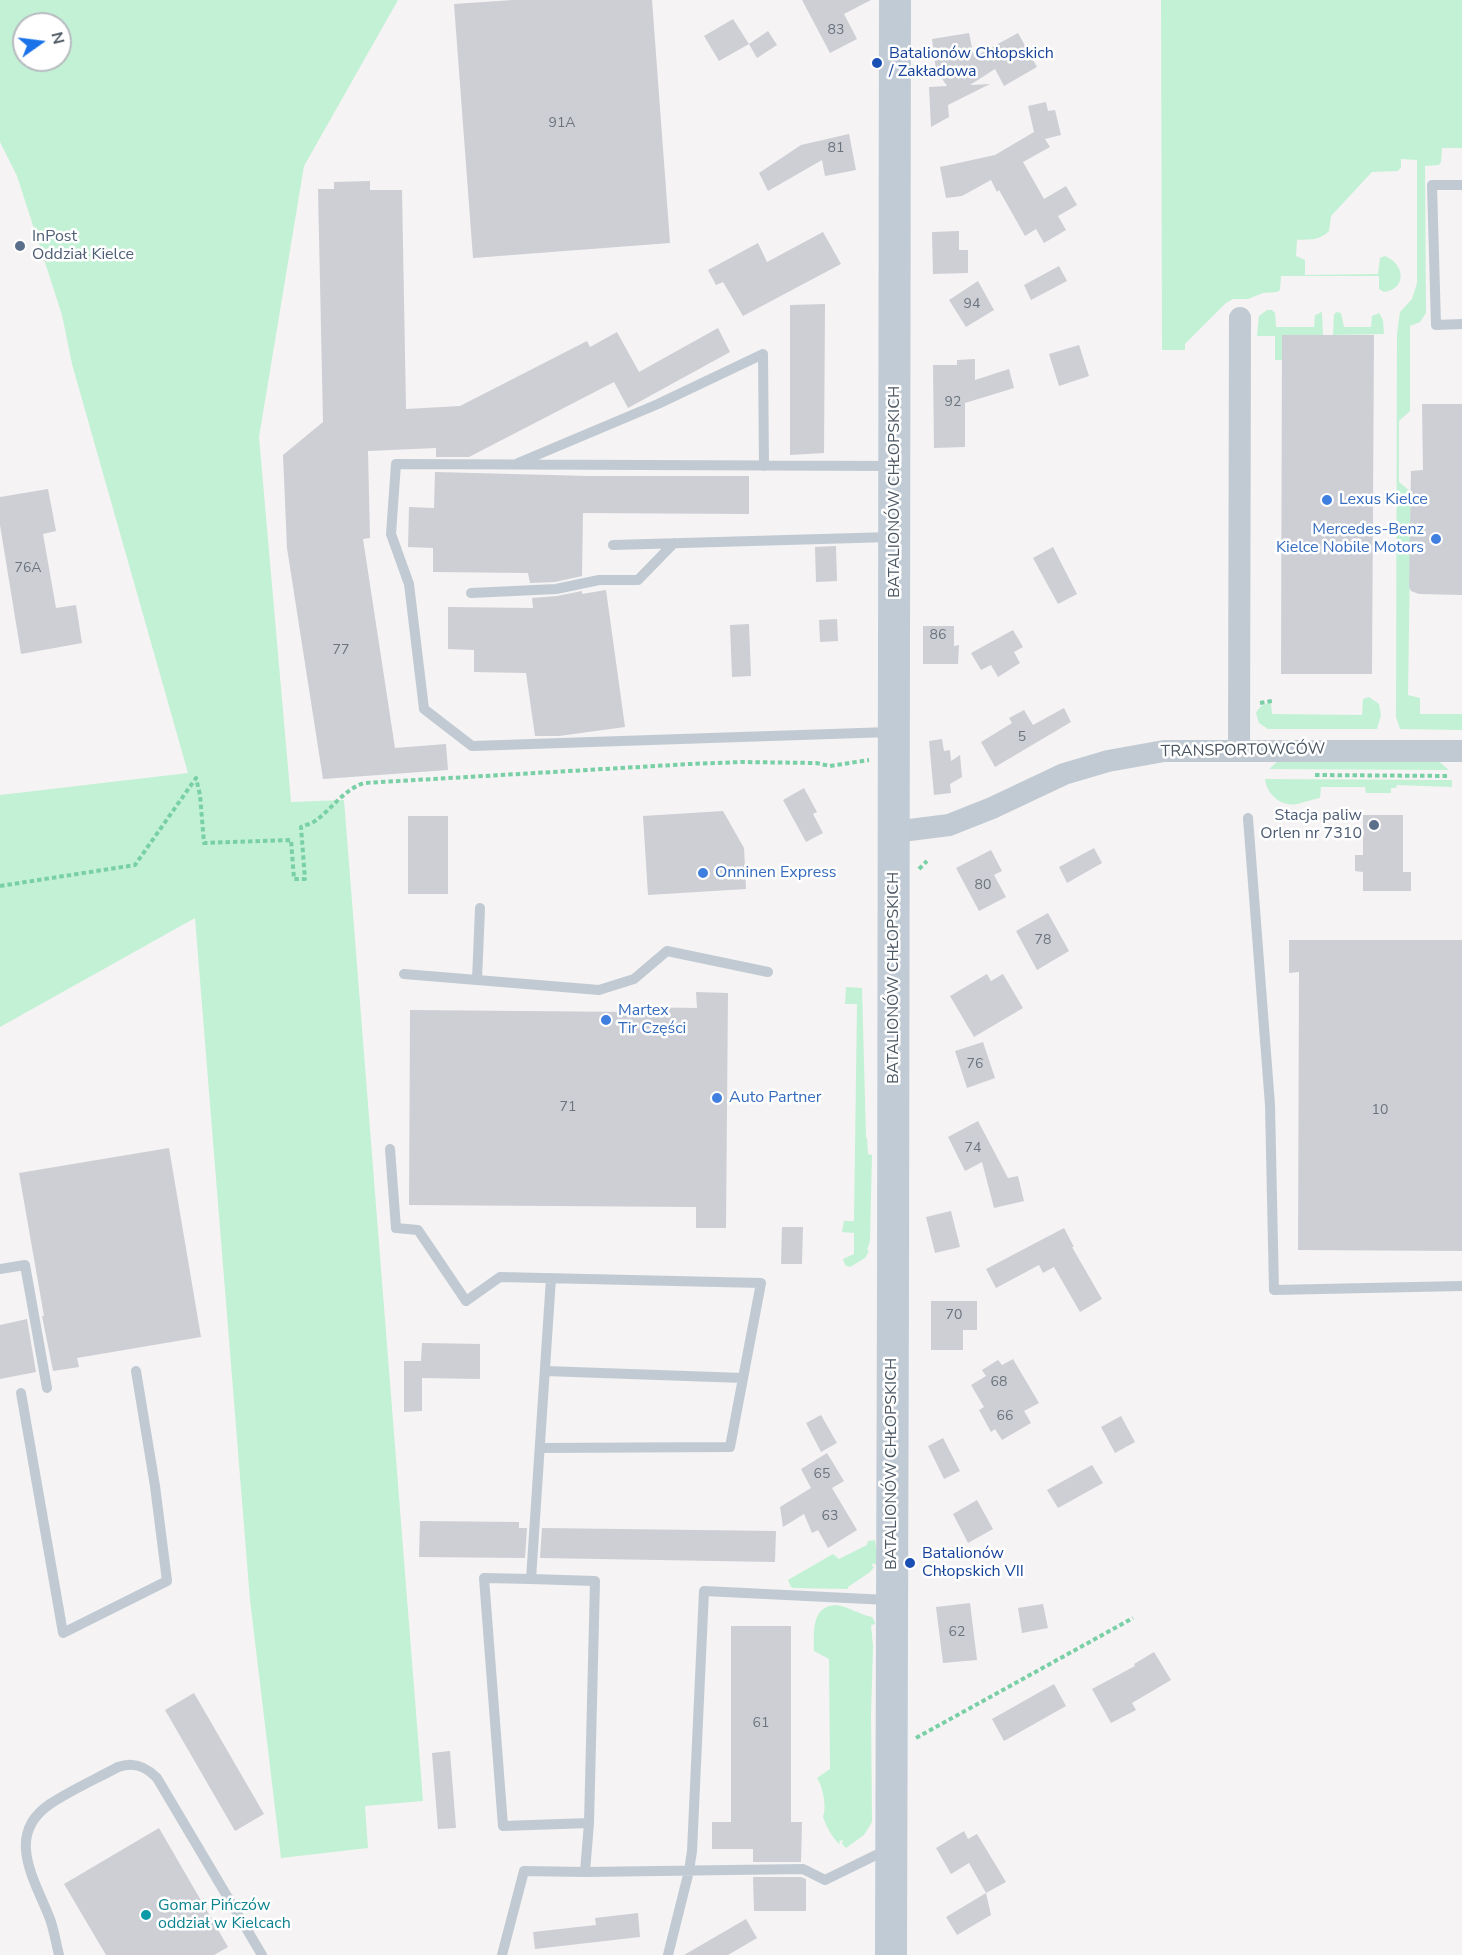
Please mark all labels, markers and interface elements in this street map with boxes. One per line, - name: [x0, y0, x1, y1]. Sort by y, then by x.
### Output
- north arrow: [12, 12, 72, 72]
- house number: 83: [828, 23, 844, 39]
- text: N: [45, 30, 70, 47]
- place label: Batalionów Chłopskich / Zakładowa: [889, 44, 1054, 82]
- marker: Batalionów Chłopskich / Zakładowa: [870, 56, 884, 70]
- house number: 91A: [548, 116, 576, 132]
- house number: 81: [828, 141, 844, 157]
- place label: InPost Oddział Kielce: [32, 227, 134, 265]
- marker: InPost Oddział Kielce: [13, 239, 27, 253]
- house number: 94: [964, 297, 980, 313]
- street label: BATALIONÓW CHŁOPSKICH: [885, 386, 905, 598]
- house number: 92: [945, 395, 961, 411]
- place label: Lexus Kielce: [1339, 490, 1428, 510]
- marker: Lexus Kielce: [1320, 493, 1334, 507]
- place label: Mercedes-Benz Kielce Nobile Motors: [1276, 520, 1424, 558]
- marker: Mercedes-Benz Kielce Nobile Motors: [1429, 532, 1443, 546]
- house number: 76A: [14, 561, 42, 577]
- house number: 86: [930, 628, 946, 644]
- house number: 77: [333, 643, 349, 659]
- house number: 5: [1018, 730, 1026, 746]
- street label: TRANSPORTOWCÓW: [1161, 740, 1325, 762]
- place label: Stacja paliw Orlen nr 7310: [1260, 806, 1362, 844]
- marker: Stacja paliw Orlen nr 7310: [1367, 818, 1381, 832]
- place label: Onninen Express: [715, 863, 837, 883]
- marker: Onninen Express: [696, 866, 710, 880]
- street label: BATALIONÓW CHŁOPSKICH: [884, 872, 904, 1084]
- house number: 80: [975, 878, 991, 894]
- house number: 78: [1035, 933, 1051, 949]
- place label: Martex Tir Części: [618, 1001, 686, 1039]
- marker: Martex Tir Części: [599, 1013, 613, 1027]
- house number: 76: [967, 1057, 983, 1073]
- place label: Auto Partner: [729, 1088, 821, 1108]
- marker: Auto Partner: [710, 1091, 724, 1105]
- house number: 71: [560, 1100, 576, 1116]
- house number: 10: [1372, 1103, 1388, 1119]
- house number: 74: [965, 1141, 981, 1157]
- house number: 70: [946, 1308, 962, 1324]
- street label: BATALIONÓW CHŁOPSKICH: [882, 1358, 902, 1570]
- house number: 68: [991, 1375, 1007, 1391]
- house number: 66: [997, 1409, 1013, 1425]
- house number: 65: [814, 1467, 830, 1483]
- house number: 63: [822, 1509, 838, 1525]
- place label: Batalionów Chłopskich VII: [922, 1544, 1024, 1582]
- marker: Batalionów Chłopskich VII: [903, 1556, 917, 1570]
- house number: 62: [949, 1625, 965, 1641]
- house number: 61: [753, 1716, 769, 1732]
- place label: Gomar Pińczów oddział w Kielcach: [158, 1896, 291, 1934]
- marker: Gomar Pińczów oddział w Kielcach: [139, 1908, 153, 1922]

